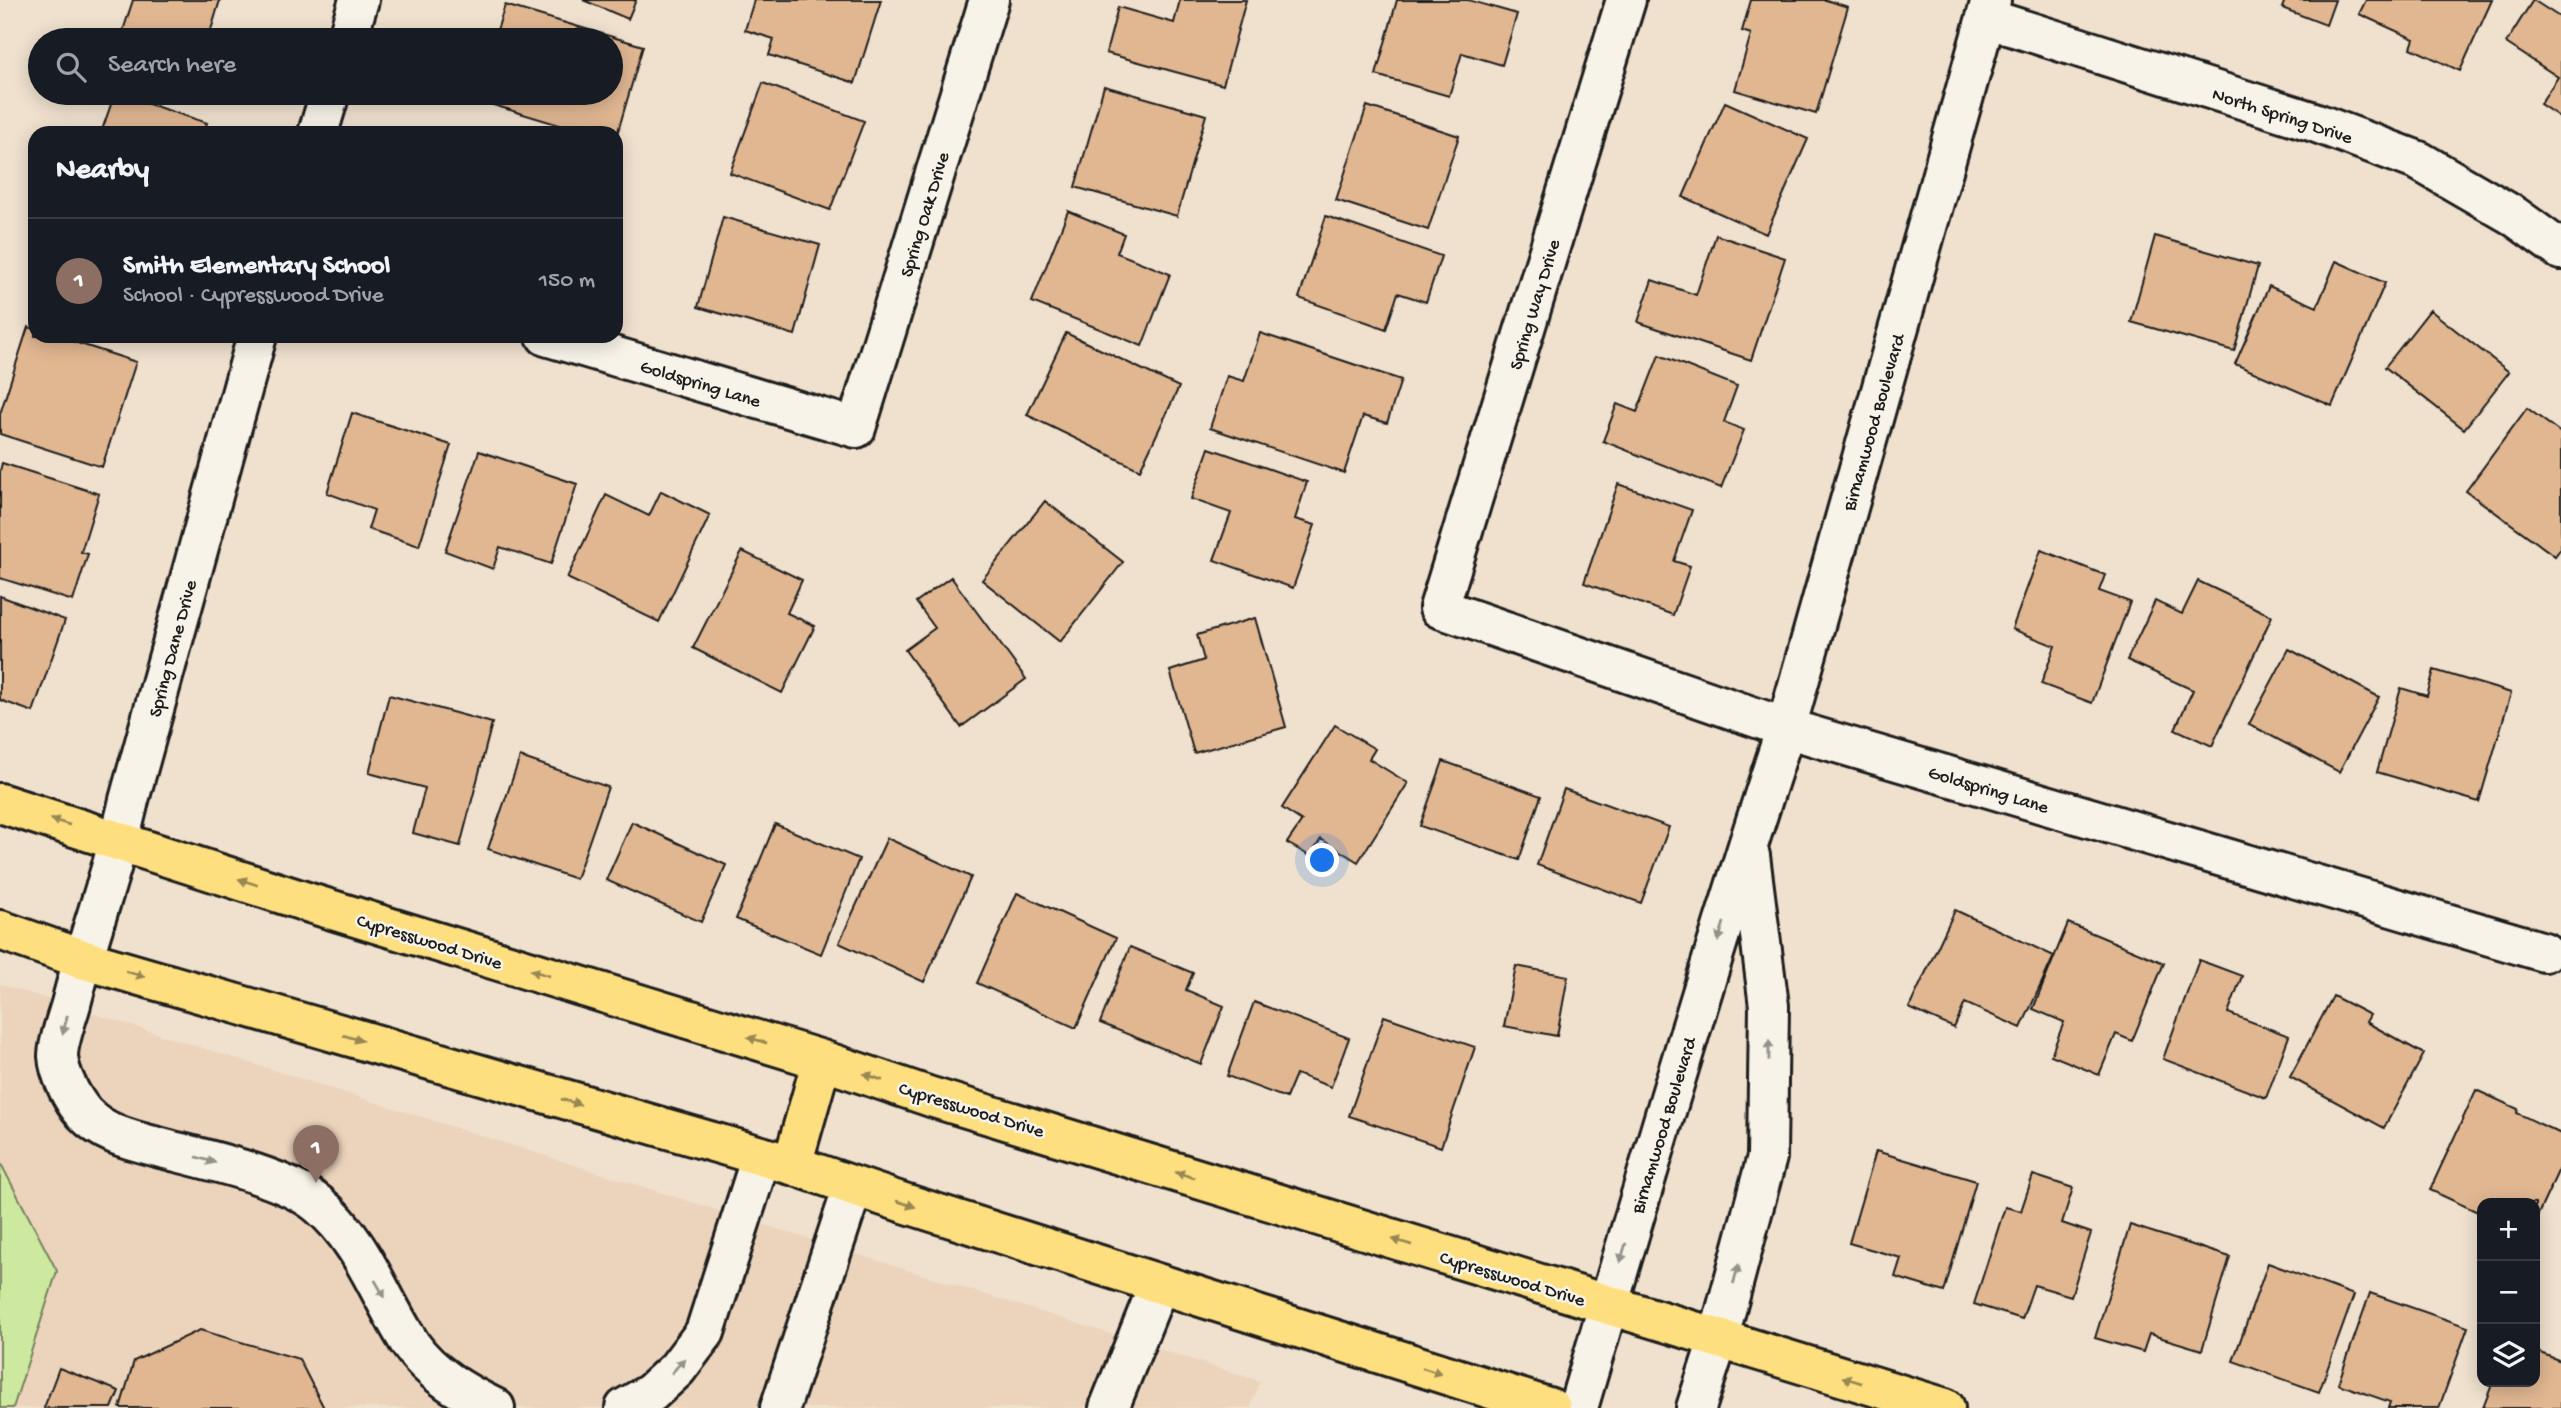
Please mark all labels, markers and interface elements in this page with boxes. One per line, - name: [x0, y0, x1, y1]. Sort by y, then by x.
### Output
- search box: [28, 28, 623, 105]
- icon: search: [52, 48, 90, 86]
- text: Search here: [108, 51, 236, 82]
- street label: North Spring Drive: [2209, 84, 2355, 151]
- street label: Spring Oak Drive: [896, 149, 956, 280]
- text: Nearby: [56, 154, 149, 189]
- street label: Spring Way Drive: [1506, 237, 1567, 373]
- text: Smith Elementary School: [123, 252, 390, 283]
- text: 1: [74, 268, 84, 295]
- text: 150 m: [539, 268, 595, 295]
- text: School · Cypresswood Drive: [123, 283, 384, 310]
- street label: Birnamwood Boulevard: [1839, 330, 1912, 515]
- street label: Goldspring Lane: [637, 356, 763, 415]
- street label: Spring Dane Drive: [145, 578, 204, 720]
- street label: Goldspring Lane: [1925, 762, 2051, 821]
- one-way arrow: [50, 816, 71, 826]
- your location: [1305, 843, 1339, 877]
- one-way arrow: [238, 877, 259, 887]
- street label: Cypresswood Drive: [353, 910, 505, 976]
- one-way arrow: [1715, 922, 1726, 943]
- one-way arrow: [529, 968, 550, 978]
- one-way arrow: [124, 970, 145, 980]
- one-way arrow: [60, 1014, 71, 1036]
- street label: Birnamwood Boulevard: [1627, 1033, 1704, 1218]
- one-way arrow: [343, 1034, 364, 1044]
- one-way arrow: [746, 1034, 767, 1044]
- one-way arrow: [1763, 1039, 1775, 1061]
- one-way arrow: [862, 1071, 883, 1082]
- street label: Cypresswood Drive: [895, 1078, 1047, 1144]
- one-way arrow: [561, 1097, 582, 1107]
- pin: 1: [293, 1125, 339, 1183]
- one-way arrow: [196, 1156, 217, 1166]
- one-way arrow: [1174, 1169, 1195, 1179]
- map controls: [2477, 1198, 2540, 1387]
- button: +: [2477, 1198, 2540, 1261]
- one-way arrow: [896, 1199, 917, 1210]
- one-way arrow: [1391, 1237, 1412, 1247]
- one-way arrow: [1617, 1243, 1627, 1264]
- street label: Cypresswood Drive: [1436, 1247, 1588, 1313]
- button: −: [2477, 1261, 2540, 1324]
- one-way arrow: [1732, 1263, 1742, 1284]
- one-way arrow: [374, 1280, 386, 1299]
- button: layers: [2477, 1324, 2540, 1387]
- one-way arrow: [670, 1357, 686, 1375]
- one-way arrow: [1422, 1366, 1443, 1376]
- one-way arrow: [1842, 1374, 1863, 1384]

